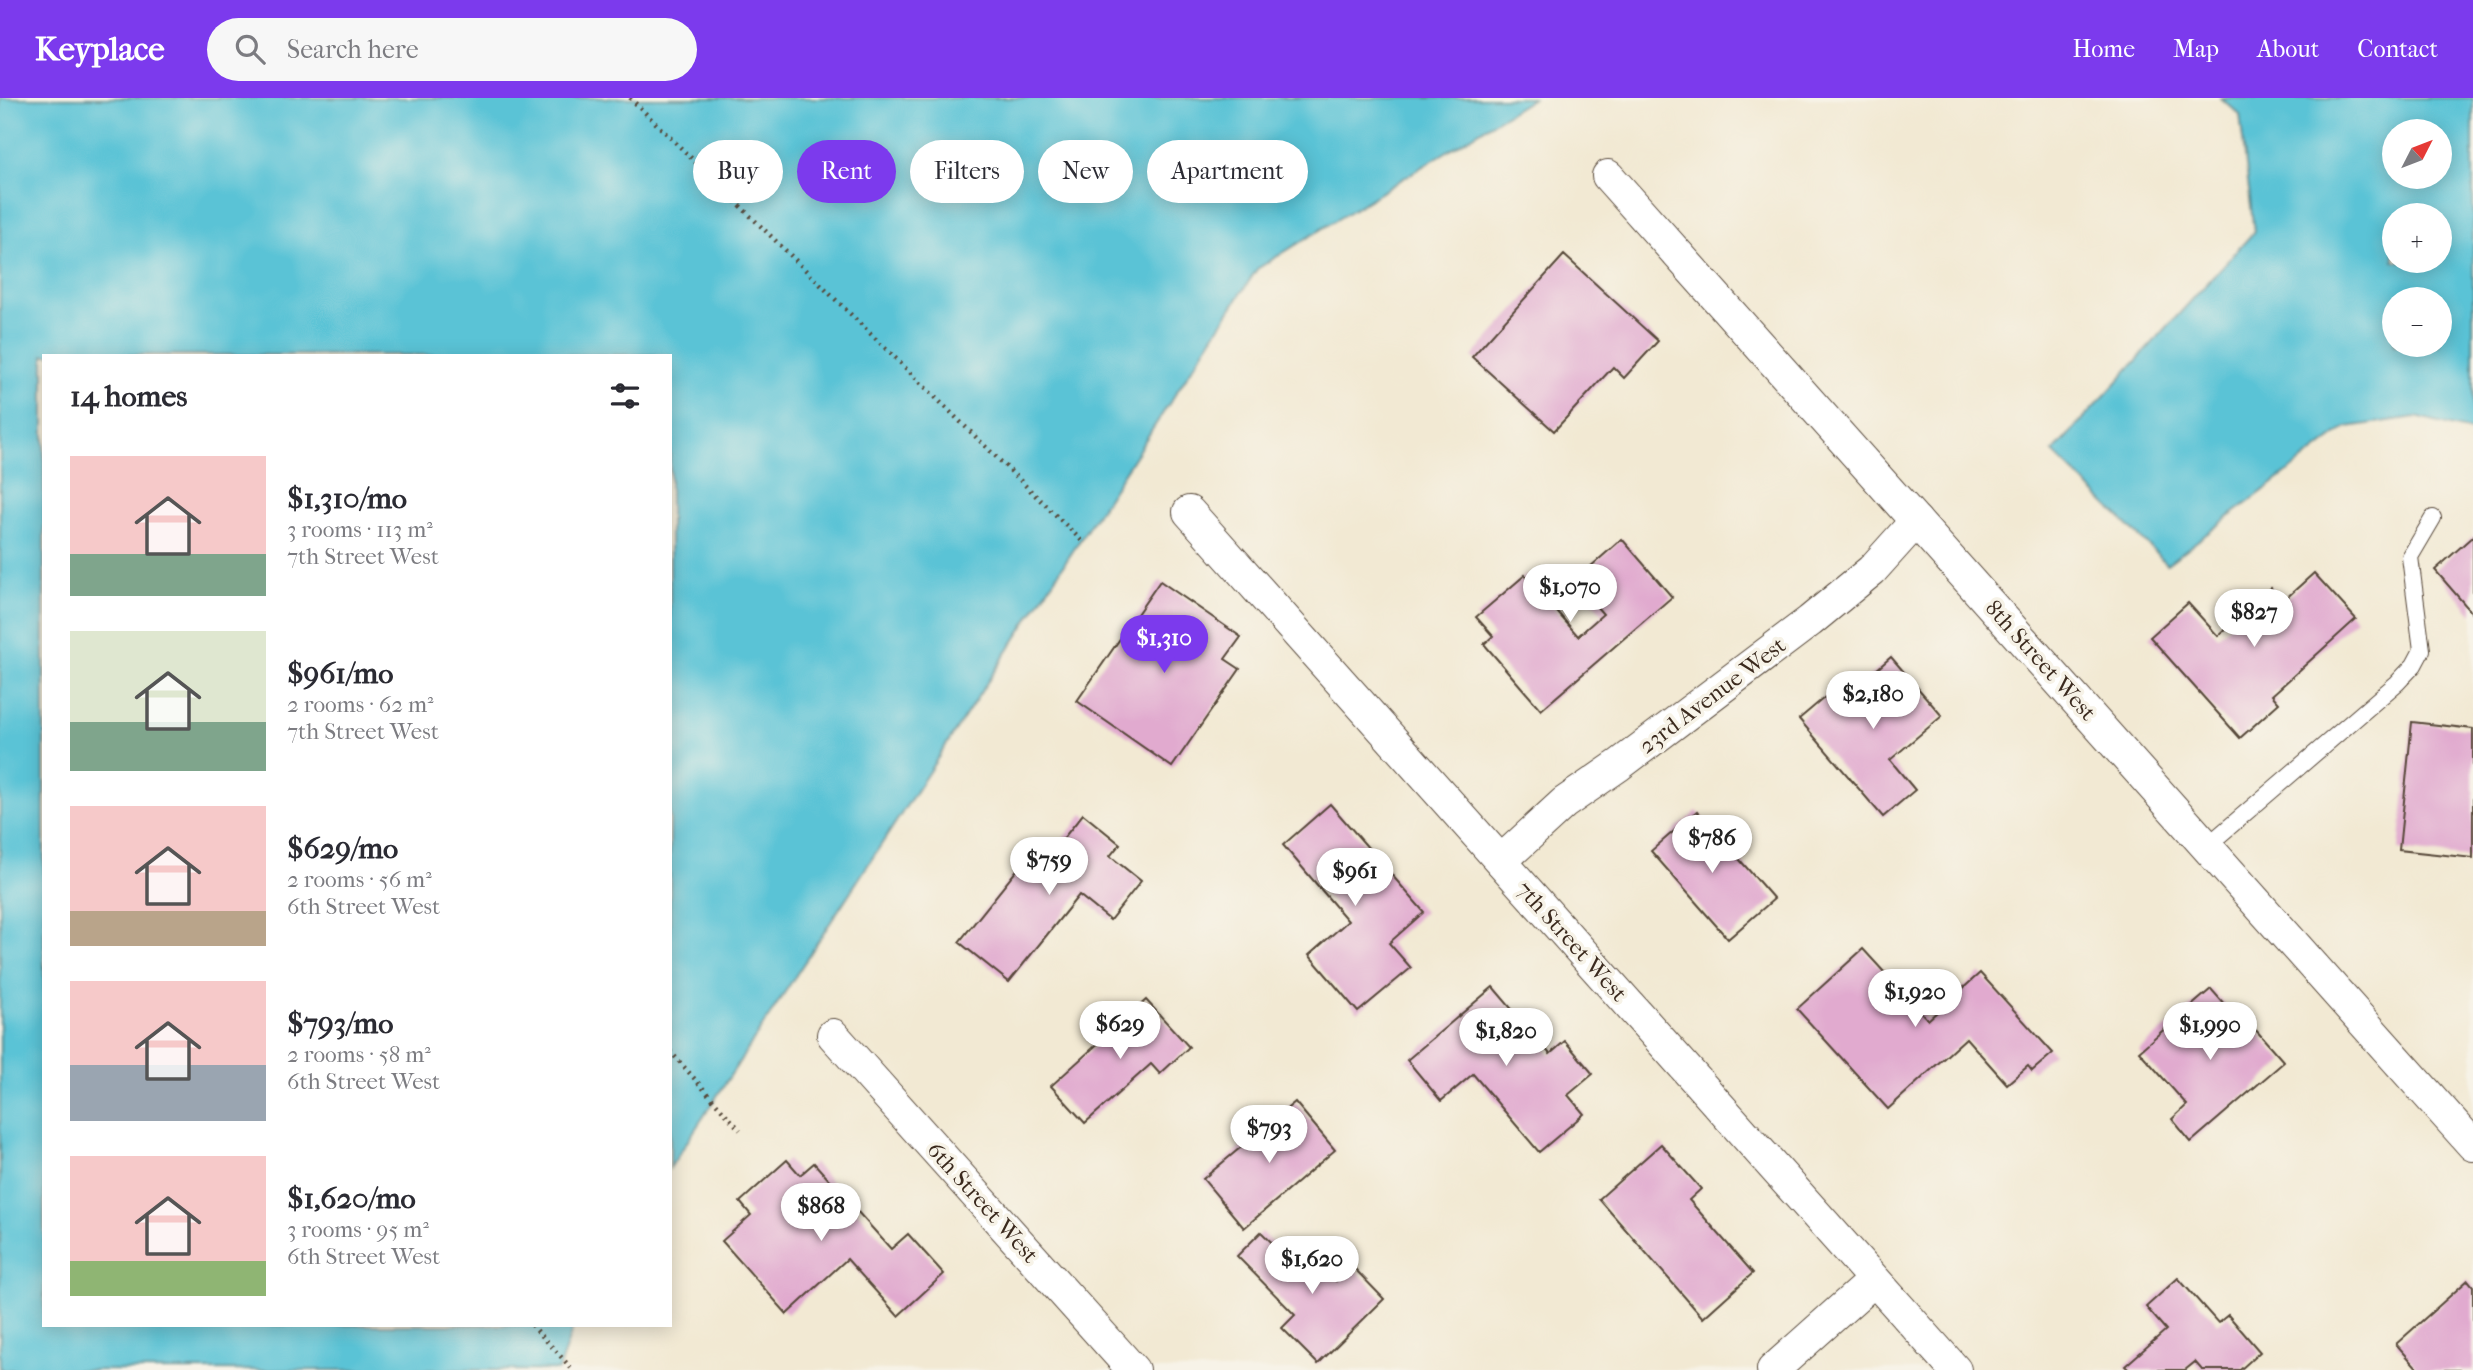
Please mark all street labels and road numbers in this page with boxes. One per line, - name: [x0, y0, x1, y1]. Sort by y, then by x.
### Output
- street label: 8th Street West: [1980, 595, 2102, 726]
- street label: 23rd Avenue West: [1634, 632, 1791, 759]
- street label: 7th Street West: [1511, 876, 1632, 1007]
- street label: 6th Street West: [921, 1136, 1044, 1268]

